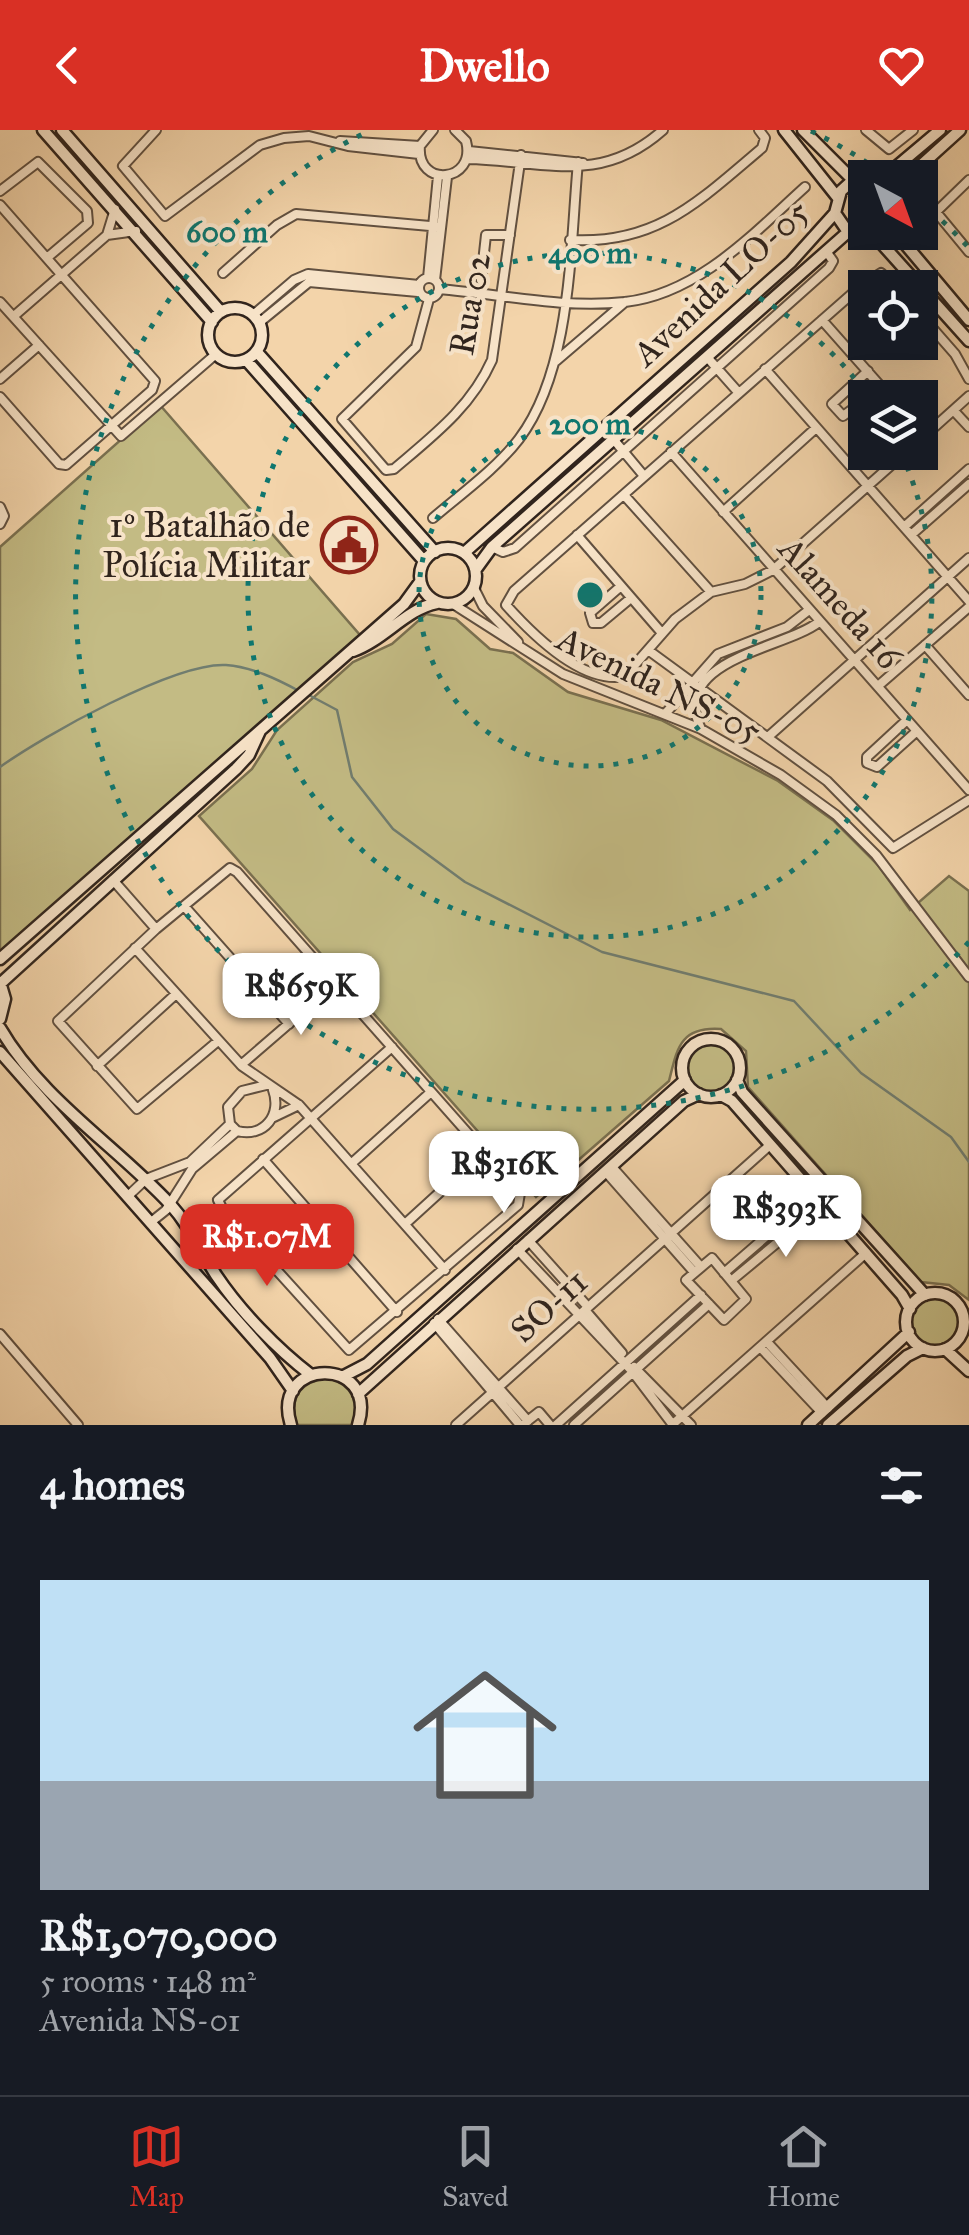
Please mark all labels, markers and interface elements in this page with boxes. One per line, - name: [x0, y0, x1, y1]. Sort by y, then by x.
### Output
- icon: back: [40, 38, 95, 93]
- text: Dwello: [419, 38, 550, 93]
- icon: heart: [874, 38, 929, 93]
- north arrow: [848, 160, 938, 250]
- map controls: [848, 160, 938, 470]
- street label: Avenida LO-05: [623, 191, 818, 377]
- text: 600 m: [186, 214, 269, 250]
- text: 400 m: [548, 235, 632, 271]
- street label: Rua 02: [440, 249, 500, 358]
- button: locate: [848, 270, 938, 360]
- button: layers: [848, 380, 938, 470]
- text: 200 m: [549, 406, 631, 442]
- place label: 1º Batalhão de Polícia Militar: [102, 504, 311, 587]
- public building icon: 1º Batalhão de Polícia Militar: [319, 515, 379, 575]
- street label: Alameda 16: [768, 526, 911, 679]
- centre of rings: [572, 577, 608, 613]
- street label: Avenida NS-05: [548, 616, 768, 753]
- pin: R$659K: [220, 953, 382, 1038]
- text: R$659K: [245, 966, 357, 1005]
- pin: R$316K: [423, 1131, 585, 1216]
- text: R$316K: [451, 1144, 557, 1183]
- pin: R$393K: [705, 1175, 867, 1260]
- text: R$393K: [732, 1188, 840, 1227]
- pin: R$1.07M: [175, 1204, 359, 1289]
- text: R$1.07M: [202, 1217, 332, 1256]
- street label: SO-11: [502, 1260, 596, 1352]
- icon: filters: [874, 1458, 929, 1513]
- text: 4 homes: [40, 1459, 185, 1511]
- icon: home: [395, 1645, 575, 1825]
- text: R$1,070,000: [40, 1910, 278, 1962]
- text: 5 rooms · 148 m²: [40, 1962, 256, 2001]
- text: Avenida NS-01: [40, 2001, 240, 2040]
- tab: Map: [129, 2119, 184, 2214]
- tab: Saved: [442, 2119, 509, 2214]
- tab: Home: [767, 2119, 840, 2214]

